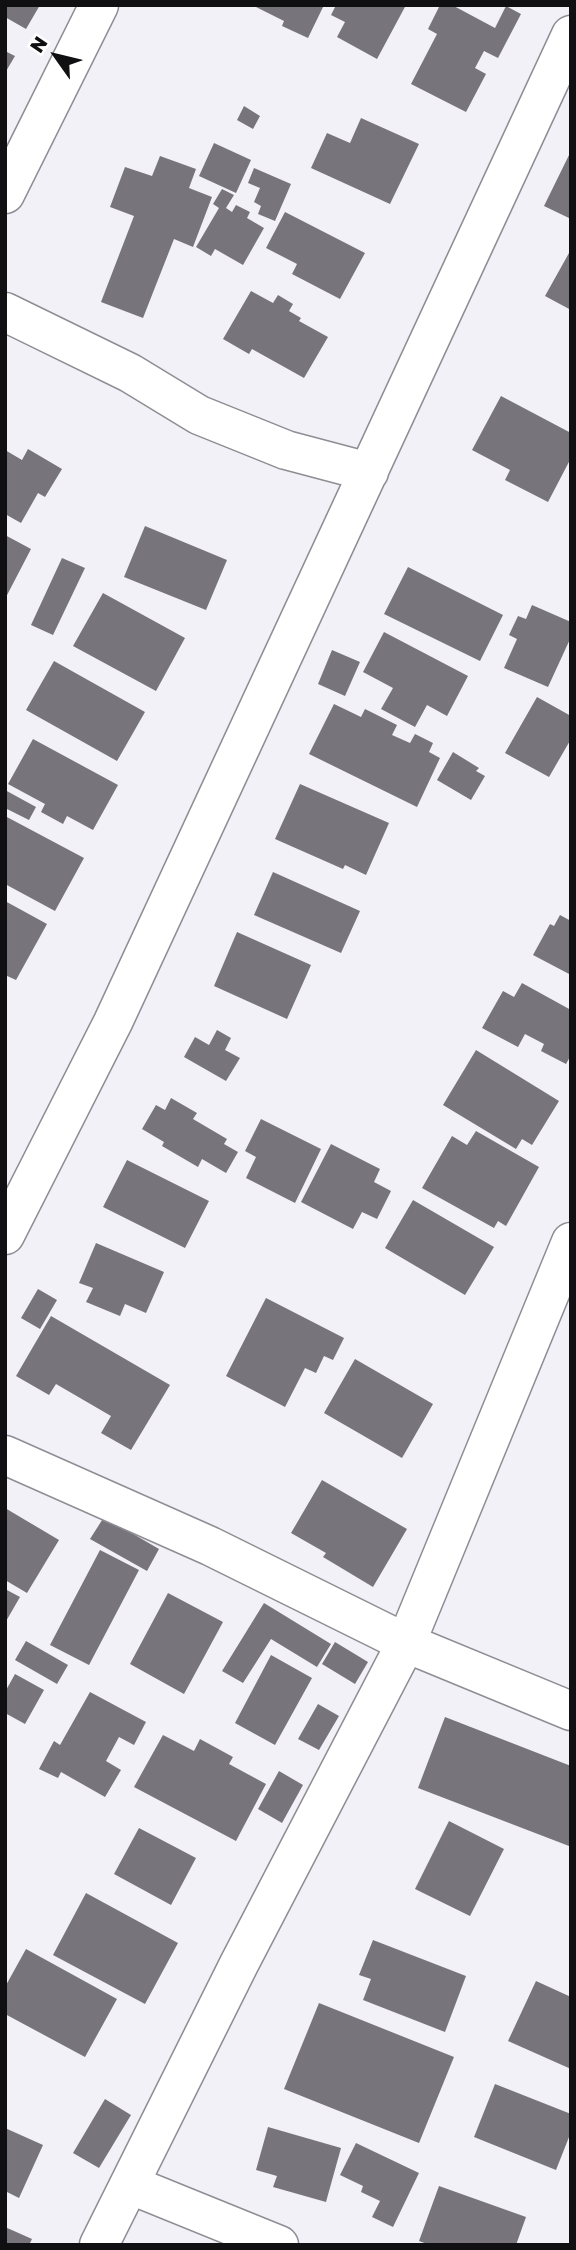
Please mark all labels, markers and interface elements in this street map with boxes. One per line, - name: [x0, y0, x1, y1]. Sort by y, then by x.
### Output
- north arrow: [21, 21, 91, 91]
- text: N: [25, 32, 52, 56]

